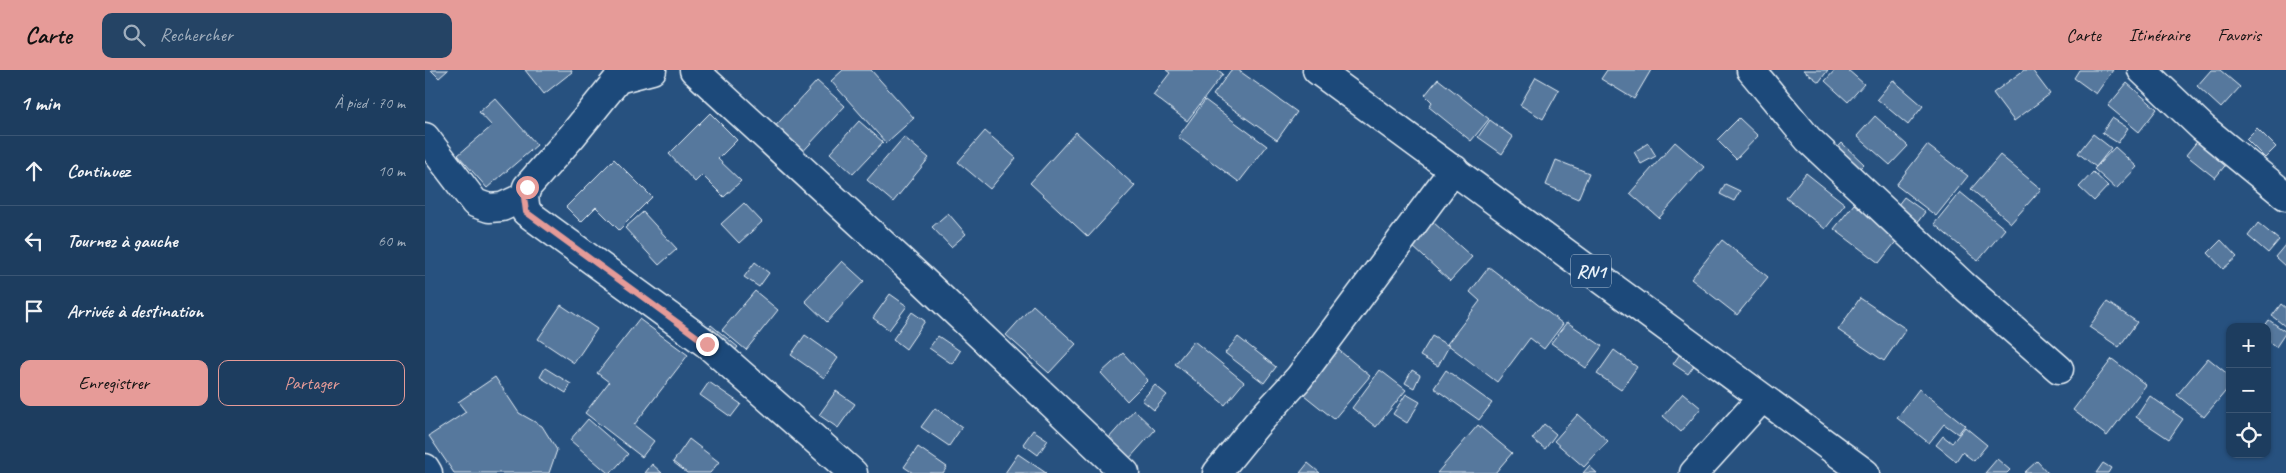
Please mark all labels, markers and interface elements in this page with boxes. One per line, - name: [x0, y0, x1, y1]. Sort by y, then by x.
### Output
- search box: [102, 13, 452, 58]
- text: Carte: [25, 20, 72, 50]
- icon: search: [120, 21, 148, 49]
- text: Rechercher: [160, 23, 233, 47]
- text: Carte: [2066, 24, 2101, 46]
- text: Itinéraire: [2129, 24, 2190, 46]
- text: Favoris: [2218, 24, 2261, 46]
- text: 1 min: [20, 90, 60, 116]
- text: À pied · 70 m: [335, 93, 405, 113]
- icon: ahead: [20, 157, 48, 185]
- text: Continuez: [67, 159, 130, 183]
- text: 10 m: [378, 161, 405, 181]
- route start: [516, 176, 539, 199]
- icon: left: [20, 227, 48, 255]
- text: Tournez à gauche: [67, 229, 178, 253]
- text: 60 m: [378, 231, 405, 251]
- road number: RN1: [1571, 255, 1611, 288]
- icon: arrive: [20, 297, 48, 325]
- text: Arrivée à destination: [67, 299, 203, 323]
- map controls: [2226, 323, 2271, 458]
- button: +: [2226, 323, 2271, 368]
- route end: [696, 333, 719, 356]
- button: Enregistrer: [20, 360, 208, 406]
- button: Partager: [218, 360, 405, 406]
- button: −: [2226, 368, 2271, 413]
- button: locate: [2226, 413, 2271, 458]

